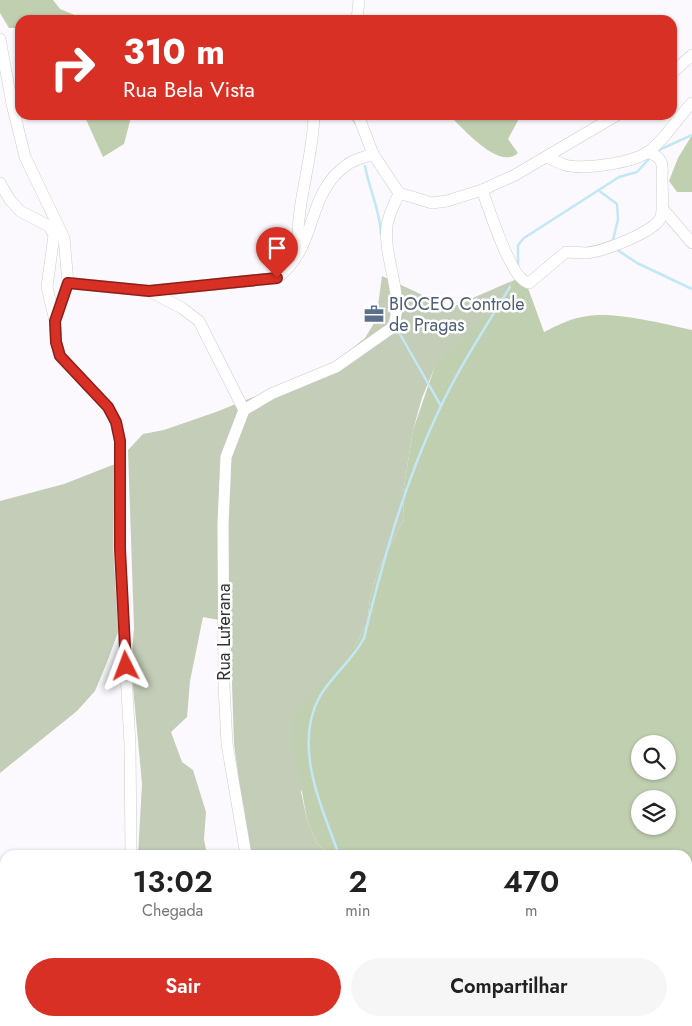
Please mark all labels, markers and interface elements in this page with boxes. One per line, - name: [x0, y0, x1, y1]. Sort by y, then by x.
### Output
- text: 310 m: [123, 27, 225, 77]
- icon: right: [40, 35, 105, 100]
- text: Rua Bela Vista: [123, 73, 255, 105]
- pin: [256, 227, 298, 278]
- icon: arrive: [263, 234, 291, 262]
- place label: BIOCEO Controle de Pragas: [389, 291, 525, 338]
- office icon: BIOCEO Controle de Pragas: [363, 303, 385, 325]
- street label: Rua Luterana: [211, 583, 237, 681]
- position arrow: [99, 639, 151, 691]
- map controls: [631, 735, 676, 835]
- button: search: [631, 735, 676, 780]
- button: layers: [631, 790, 676, 835]
- text: 13:02: [133, 860, 213, 903]
- text: 2: [348, 860, 367, 903]
- text: 470: [503, 860, 559, 903]
- text: Chegada: [142, 899, 203, 922]
- text: min: [345, 899, 370, 922]
- text: m: [525, 899, 537, 922]
- button: Sair: [25, 958, 341, 1016]
- button: Compartilhar: [351, 958, 667, 1016]

